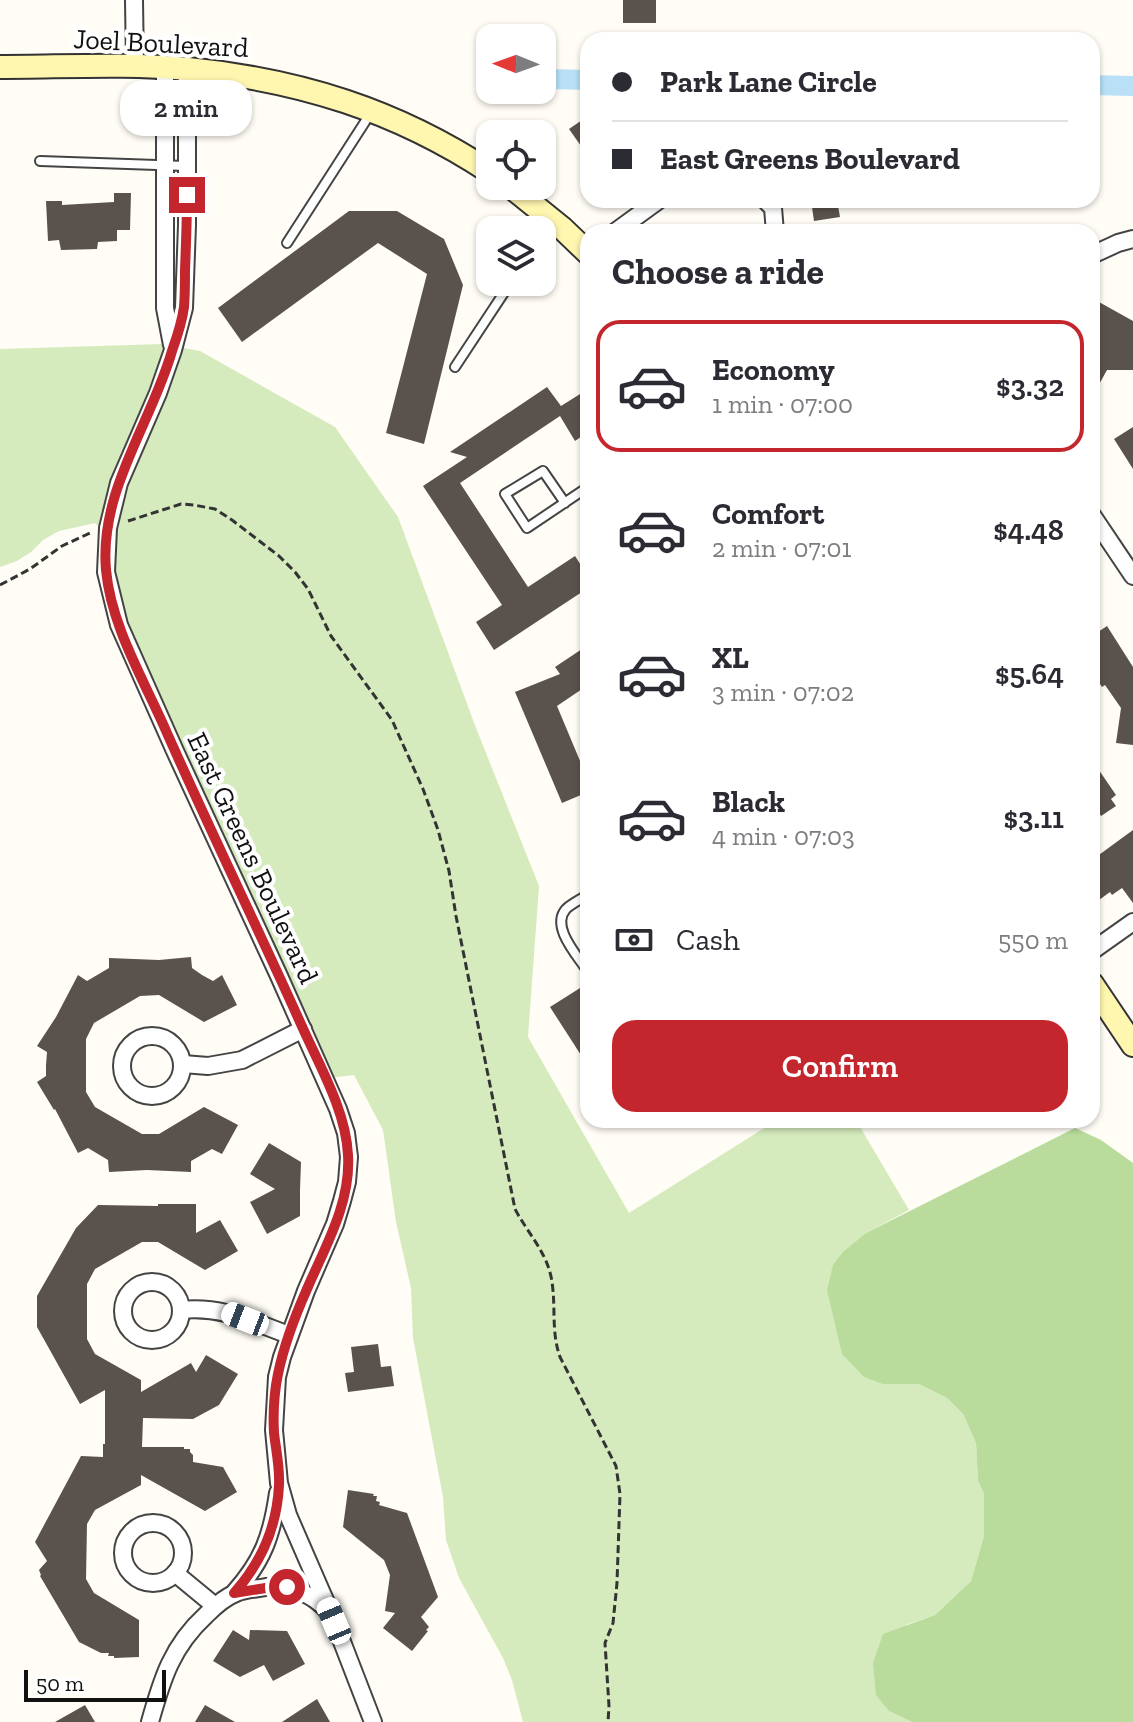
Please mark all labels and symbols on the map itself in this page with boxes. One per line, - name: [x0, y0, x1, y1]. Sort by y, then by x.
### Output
- street label: Joel Boulevard: [73, 22, 249, 64]
- north arrow: [476, 24, 556, 104]
- callout: 2 min: [121, 79, 253, 135]
- route end: [169, 177, 205, 213]
- street label: East Greens Boulevard: [180, 727, 326, 989]
- car: [218, 1299, 272, 1339]
- route start: [269, 1569, 305, 1605]
- car: [314, 1594, 354, 1648]
- scale bar: [24, 1666, 166, 1702]

